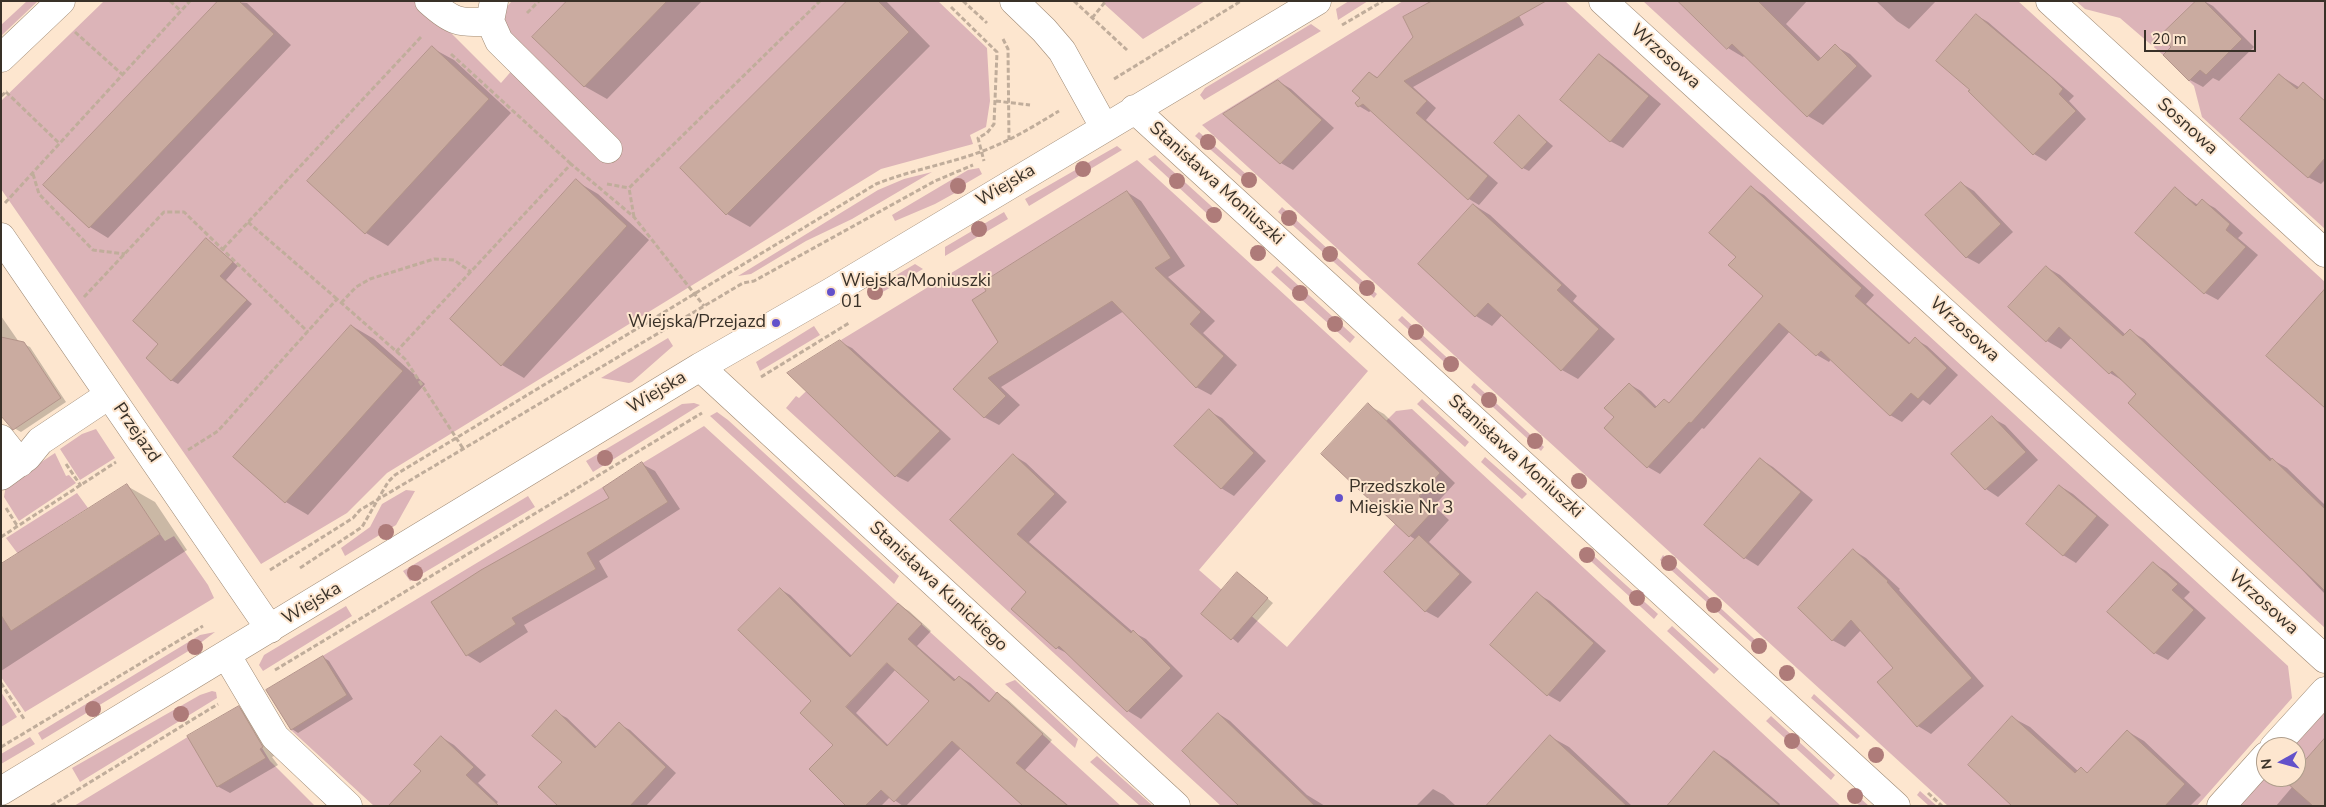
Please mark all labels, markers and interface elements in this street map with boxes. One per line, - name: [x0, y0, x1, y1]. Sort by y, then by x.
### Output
- street label: Wrzosowa: [1626, 20, 1704, 94]
- scale bar: [2146, 20, 2258, 52]
- text: 20 m: [2152, 29, 2187, 49]
- street label: Sosnowa: [2152, 94, 2222, 160]
- street label: Stanisława Moniuszki: [1144, 118, 1288, 250]
- street label: Wiejska: [973, 160, 1039, 212]
- place label: Wiejska/Moniuszki 01: [841, 271, 991, 314]
- marker: Wiejska/Moniuszki 01: [825, 286, 837, 298]
- street label: Wrzosowa: [1925, 293, 2003, 367]
- place label: Wiejska/Przejazd: [628, 312, 766, 334]
- marker: Wiejska/Przejazd: [770, 317, 782, 329]
- street label: Wiejska: [624, 367, 690, 419]
- street label: Stanisława Moniuszki: [1443, 391, 1587, 523]
- street label: Przejazd: [108, 399, 164, 467]
- place label: Przedszkole Miejskie Nr 3: [1349, 477, 1454, 520]
- marker: Przedszkole Miejskie Nr 3: [1333, 492, 1345, 504]
- street label: Stanisława Kunickiego: [864, 517, 1012, 657]
- street label: Wrzosowa: [2224, 566, 2302, 640]
- street label: Wiejska: [279, 578, 345, 630]
- north arrow: [2256, 737, 2306, 787]
- text: N: [2257, 757, 2277, 770]

